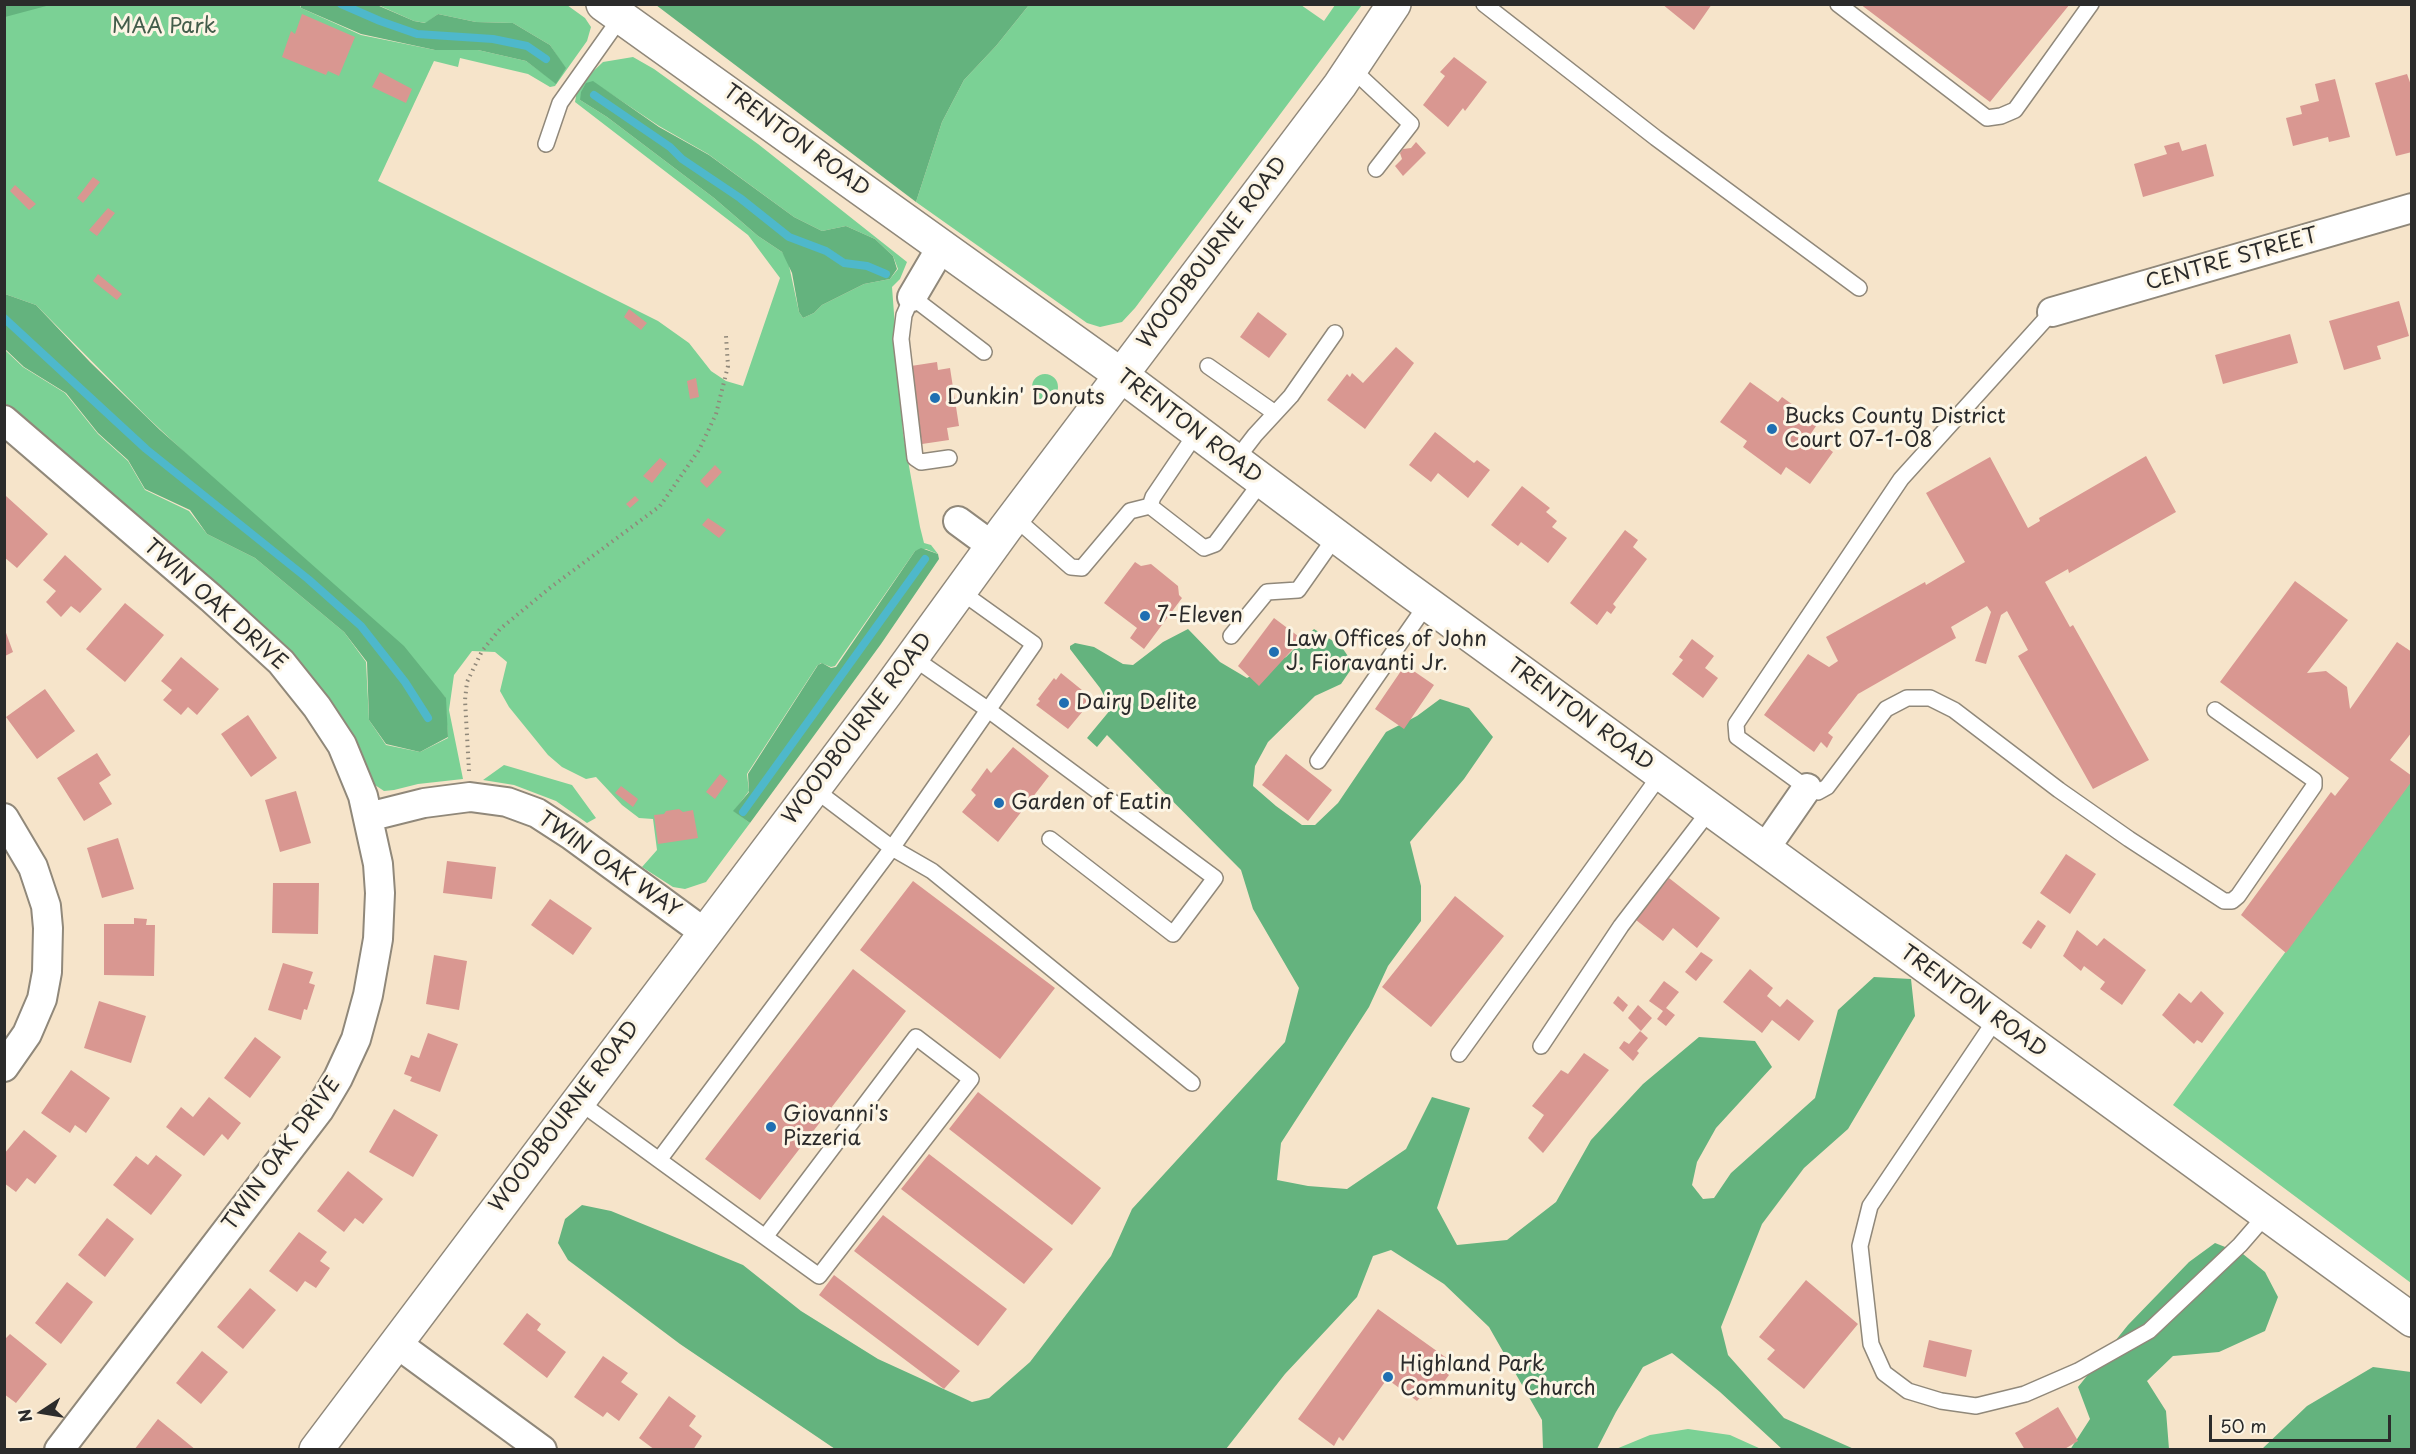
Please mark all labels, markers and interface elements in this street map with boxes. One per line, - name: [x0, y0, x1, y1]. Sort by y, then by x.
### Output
- park label: MAA Park: [112, 14, 216, 40]
- street label: TRENTON ROAD: [718, 80, 874, 202]
- street label: WOODBOURNE ROAD: [1133, 152, 1293, 354]
- street label: CENTRE STREET: [2143, 223, 2321, 297]
- street label: TRENTON ROAD: [1112, 364, 1266, 490]
- place label: Dunkin' Donuts: [947, 385, 1105, 411]
- marker: Dunkin' Donuts: [928, 391, 942, 405]
- place label: Bucks County District Court 07-1-08: [1784, 404, 2006, 454]
- marker: Bucks County District Court 07-1-08: [1765, 422, 1779, 436]
- street label: TWIN OAK DRIVE: [138, 534, 292, 676]
- place label: 7-Eleven: [1157, 603, 1243, 629]
- marker: 7-Eleven: [1138, 609, 1152, 623]
- place label: Law Offices of John J. Fioravanti Jr.: [1286, 627, 1487, 677]
- street label: WOODBOURNE ROAD: [778, 628, 938, 830]
- marker: Law Offices of John J. Fioravanti Jr.: [1267, 645, 1281, 659]
- street label: TRENTON ROAD: [1502, 654, 1658, 776]
- place label: Dairy Delite: [1076, 690, 1197, 716]
- marker: Dairy Delite: [1057, 696, 1071, 710]
- place label: Garden of Eatin: [1011, 790, 1172, 816]
- marker: Garden of Eatin: [992, 796, 1006, 810]
- street label: TWIN OAK WAY: [533, 806, 685, 924]
- street label: TRENTON ROAD: [1895, 941, 2051, 1063]
- street label: WOODBOURNE ROAD: [485, 1016, 645, 1218]
- street label: TWIN OAK DRIVE: [218, 1072, 346, 1236]
- place label: Giovanni's Pizzeria: [783, 1102, 888, 1152]
- marker: Giovanni's Pizzeria: [764, 1120, 778, 1134]
- place label: Highland Park Community Church: [1400, 1352, 1596, 1402]
- marker: Highland Park Community Church: [1381, 1370, 1395, 1384]
- north arrow: [12, 1382, 72, 1442]
- scale bar: [2212, 1403, 2394, 1441]
- text: N: [11, 1407, 37, 1424]
- text: 50 m: [2220, 1412, 2267, 1439]

